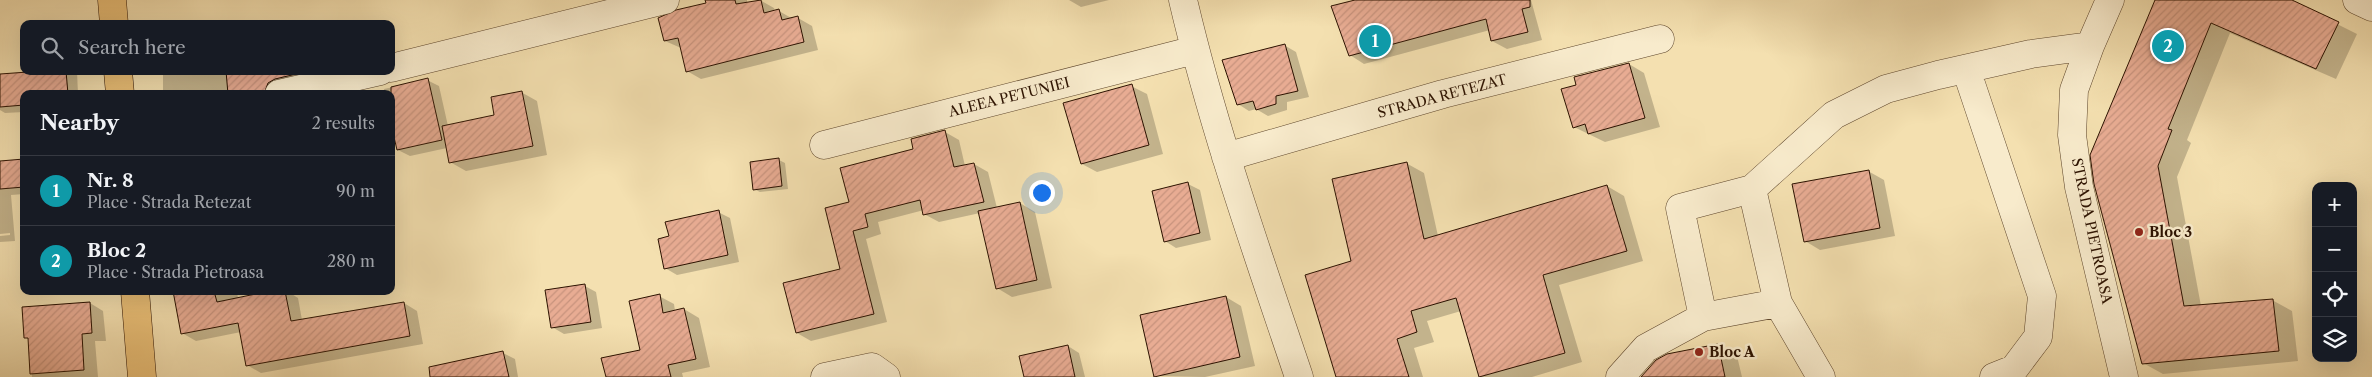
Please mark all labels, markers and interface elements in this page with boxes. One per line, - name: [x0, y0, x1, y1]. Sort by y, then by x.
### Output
- search box: [20, 20, 395, 75]
- pin: 1: [1359, 22, 1391, 60]
- pin: 2: [2152, 27, 2184, 65]
- icon: search: [38, 34, 66, 62]
- text: Search here: [78, 36, 186, 59]
- street label: STRADA RETEZAT: [1375, 70, 1509, 122]
- street label: ALEEA PETUNIEI: [946, 73, 1071, 121]
- text: Nearby: [40, 110, 119, 135]
- text: 2 results: [312, 113, 375, 133]
- street label: STRADA PIETROASA: [2068, 156, 2116, 306]
- text: Nr. 8: [87, 169, 134, 192]
- your location: [1029, 180, 1055, 206]
- text: 1: [52, 181, 60, 201]
- text: 90 m: [336, 181, 375, 201]
- map controls: [2312, 182, 2357, 362]
- button: +: [2312, 182, 2357, 227]
- text: Place · Strada Retezat: [87, 192, 251, 212]
- place label: Bloc 3: [2149, 223, 2192, 241]
- marker: Bloc 3: [2133, 226, 2145, 238]
- button: −: [2312, 227, 2357, 272]
- text: Bloc 2: [87, 239, 146, 262]
- text: 2: [51, 251, 61, 271]
- text: 280 m: [327, 251, 375, 271]
- text: Place · Strada Pietroasa: [87, 262, 264, 282]
- button: locate: [2312, 272, 2357, 317]
- button: layers: [2312, 317, 2357, 362]
- place label: Bloc A: [1709, 343, 1756, 361]
- marker: Bloc A: [1693, 346, 1705, 358]

